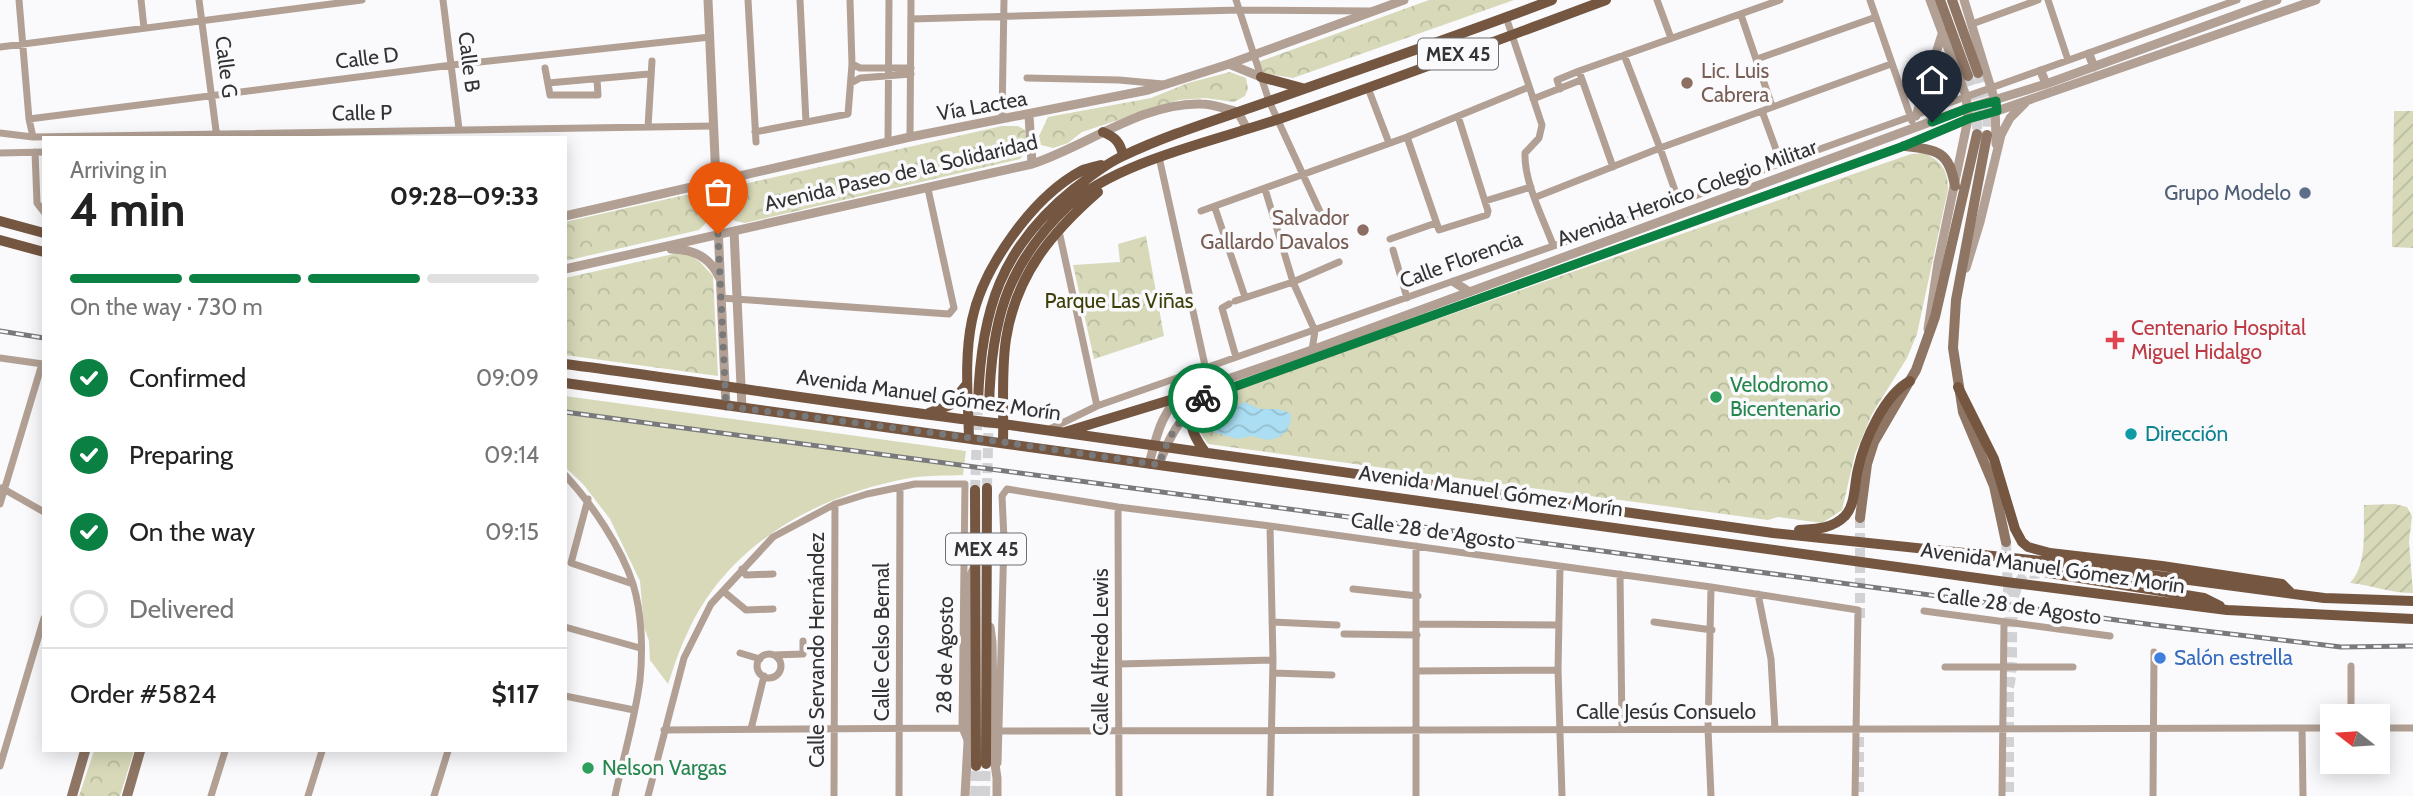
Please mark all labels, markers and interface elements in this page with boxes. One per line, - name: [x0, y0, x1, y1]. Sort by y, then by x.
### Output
- street label: Calle B: [453, 30, 486, 94]
- street label: Calle G: [210, 34, 243, 99]
- road number: MEX 45: [1418, 38, 1498, 70]
- street label: Calle D: [334, 41, 400, 74]
- pin: [1902, 50, 1962, 122]
- place label: Lic. Luis Cabrera: [1701, 58, 1769, 107]
- icon: home: [1913, 61, 1951, 99]
- marker: Lic. Luis Cabrera: [1679, 75, 1695, 91]
- street label: Vía Lactea: [935, 85, 1029, 126]
- street label: Calle P: [332, 99, 392, 126]
- street label: Avenida Paseo de la Solidaridad: [762, 129, 1040, 216]
- street label: Avenida Heroico Colegio Militar: [1553, 134, 1821, 251]
- text: Arriving in: [70, 156, 167, 184]
- pin: [688, 162, 748, 234]
- icon: bag: [699, 173, 737, 211]
- text: 09:28–09:33: [390, 180, 539, 212]
- place label: Grupo Modelo: [2164, 180, 2291, 205]
- text: 4 min: [70, 182, 185, 238]
- marker: Grupo Modelo: [2297, 185, 2313, 201]
- place label: Salvador Gallardo Davalos: [1200, 205, 1349, 254]
- marker: Salvador Gallardo Davalos: [1355, 222, 1371, 238]
- street label: Calle Florencia: [1396, 226, 1526, 293]
- park label: Parque Las Viñas: [1044, 288, 1194, 313]
- text: On the way · 730 m: [70, 293, 263, 321]
- place label: Centenario Hospital Miguel Hidalgo: [2131, 315, 2306, 364]
- marker: Centenario Hospital Miguel Hidalgo: [2105, 330, 2125, 350]
- icon: check: [70, 359, 108, 397]
- text: Confirmed: [129, 362, 246, 394]
- courier: [1168, 363, 1238, 433]
- text: 09:09: [476, 364, 539, 392]
- street label: Avenida Manuel Gómez Morín: [795, 364, 1063, 425]
- place label: Velodromo Bicentenario: [1730, 372, 1841, 421]
- icon: bike: [1184, 379, 1222, 417]
- marker: Velodromo Bicentenario: [1708, 389, 1724, 405]
- place label: Dirección: [2145, 421, 2228, 446]
- marker: Dirección: [2123, 426, 2139, 442]
- icon: check: [70, 436, 108, 474]
- text: Preparing: [129, 439, 233, 471]
- text: 09:14: [484, 441, 539, 469]
- street label: Avenida Manuel Gómez Morín: [1357, 460, 1625, 521]
- street label: Calle 28 de Agosto: [1349, 507, 1517, 554]
- icon: check: [70, 513, 108, 551]
- text: On the way: [129, 516, 255, 548]
- text: 09:15: [485, 518, 539, 546]
- street label: Calle Servando Hernández: [804, 532, 829, 768]
- road number: MEX 45: [946, 534, 1026, 564]
- street label: Avenida Manuel Gómez Morín: [1919, 537, 2187, 598]
- street label: Calle Celso Bernal: [869, 563, 894, 721]
- street label: Calle Alfredo Lewis: [1088, 568, 1113, 736]
- street label: Calle 28 de Agosto: [1935, 582, 2103, 629]
- text: Delivered: [129, 593, 234, 625]
- street label: 28 de Agosto: [931, 596, 958, 714]
- place label: Salón estrella: [2174, 645, 2293, 670]
- marker: Salón estrella: [2152, 650, 2168, 666]
- text: Order #5824: [70, 678, 216, 710]
- text: $117: [491, 678, 539, 710]
- street label: Calle Jesús Consuelo: [1576, 699, 1756, 724]
- north arrow: [2320, 704, 2390, 774]
- map controls: [2320, 704, 2390, 774]
- place label: Nelson Vargas: [602, 755, 727, 780]
- marker: Nelson Vargas: [580, 760, 596, 776]

